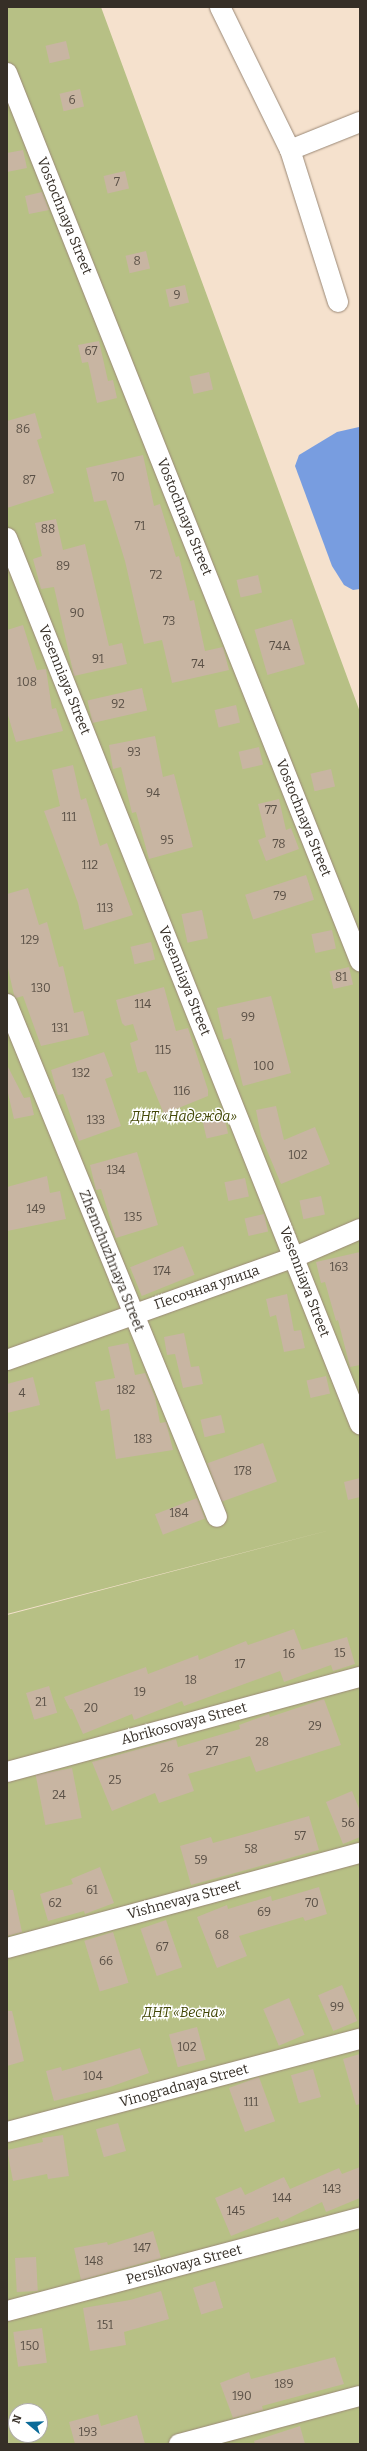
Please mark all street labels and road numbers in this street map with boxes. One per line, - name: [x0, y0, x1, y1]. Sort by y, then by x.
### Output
- street label: Vostochnaya Street: [33, 155, 95, 277]
- street label: Vostochnaya Street: [153, 456, 215, 578]
- street label: Vesenniaya Street: [34, 623, 94, 737]
- street label: Vostochnaya Street: [272, 757, 334, 879]
- street label: Vesenniaya Street: [154, 924, 214, 1038]
- street label: Zhemchuzhnaya Street: [75, 1188, 147, 1334]
- street label: Vesenniaya Street: [275, 1224, 333, 1340]
- street label: Песочная улица: [152, 1262, 262, 1314]
- street label: Abrikosovaya Street: [119, 1699, 249, 1749]
- street label: Vishnevaya Street: [126, 1877, 242, 1923]
- street label: Vinogradnaya Street: [118, 2061, 250, 2111]
- street label: Persikovaya Street: [124, 2241, 244, 2289]

